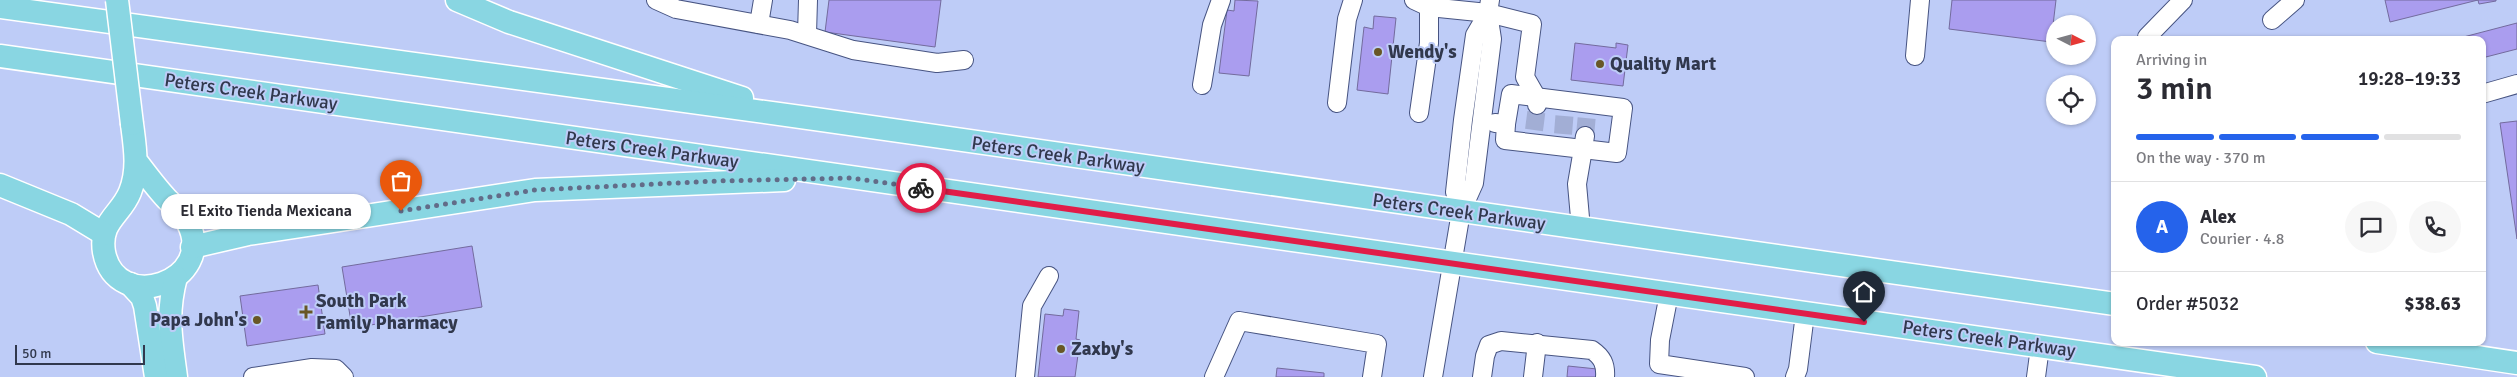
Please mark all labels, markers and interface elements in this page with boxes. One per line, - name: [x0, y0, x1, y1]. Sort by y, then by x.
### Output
- north arrow: [2046, 15, 2096, 65]
- map controls: [2046, 15, 2096, 125]
- place label: Wendy's: [1388, 40, 1457, 64]
- marker: Wendy's: [1372, 46, 1384, 58]
- text: Arriving in: [2136, 50, 2207, 70]
- place label: Quality Mart: [1610, 52, 1716, 76]
- marker: Quality Mart: [1594, 58, 1606, 70]
- text: 19:28–19:33: [2358, 67, 2461, 91]
- street label: Peters Creek Parkway: [163, 68, 339, 116]
- text: 3 min: [2136, 69, 2213, 108]
- button: locate: [2046, 75, 2096, 125]
- street label: Peters Creek Parkway: [564, 126, 740, 174]
- street label: Peters Creek Parkway: [970, 131, 1146, 179]
- text: On the way · 370 m: [2136, 148, 2266, 168]
- pin: [380, 160, 422, 211]
- courier: [896, 163, 946, 213]
- icon: bag: [387, 167, 415, 195]
- icon: bike: [907, 174, 935, 202]
- street label: Peters Creek Parkway: [1371, 188, 1547, 236]
- callout: El Exito Tienda Mexicana: [161, 194, 371, 228]
- text: El Exito Tienda Mexicana: [180, 201, 352, 221]
- button: chat: [2345, 201, 2397, 253]
- button: phone: [2409, 201, 2461, 253]
- text: Alex: [2200, 205, 2236, 229]
- text: A: [2156, 215, 2168, 239]
- text: Courier · 4.8: [2200, 229, 2284, 249]
- pin: [1843, 271, 1885, 322]
- icon: home: [1850, 278, 1878, 306]
- place label: South Park Family Pharmacy: [316, 289, 458, 335]
- text: Order #5032: [2136, 292, 2239, 316]
- text: $38.63: [2404, 292, 2461, 316]
- marker: South Park Family Pharmacy: [300, 306, 312, 318]
- place label: Papa John's: [150, 308, 247, 332]
- marker: Papa John's: [251, 314, 263, 326]
- street label: Peters Creek Parkway: [1901, 315, 2077, 363]
- place label: Zaxby's: [1071, 337, 1133, 361]
- scale bar: [15, 342, 145, 365]
- marker: Zaxby's: [1055, 343, 1067, 355]
- text: 50 m: [22, 345, 51, 362]

